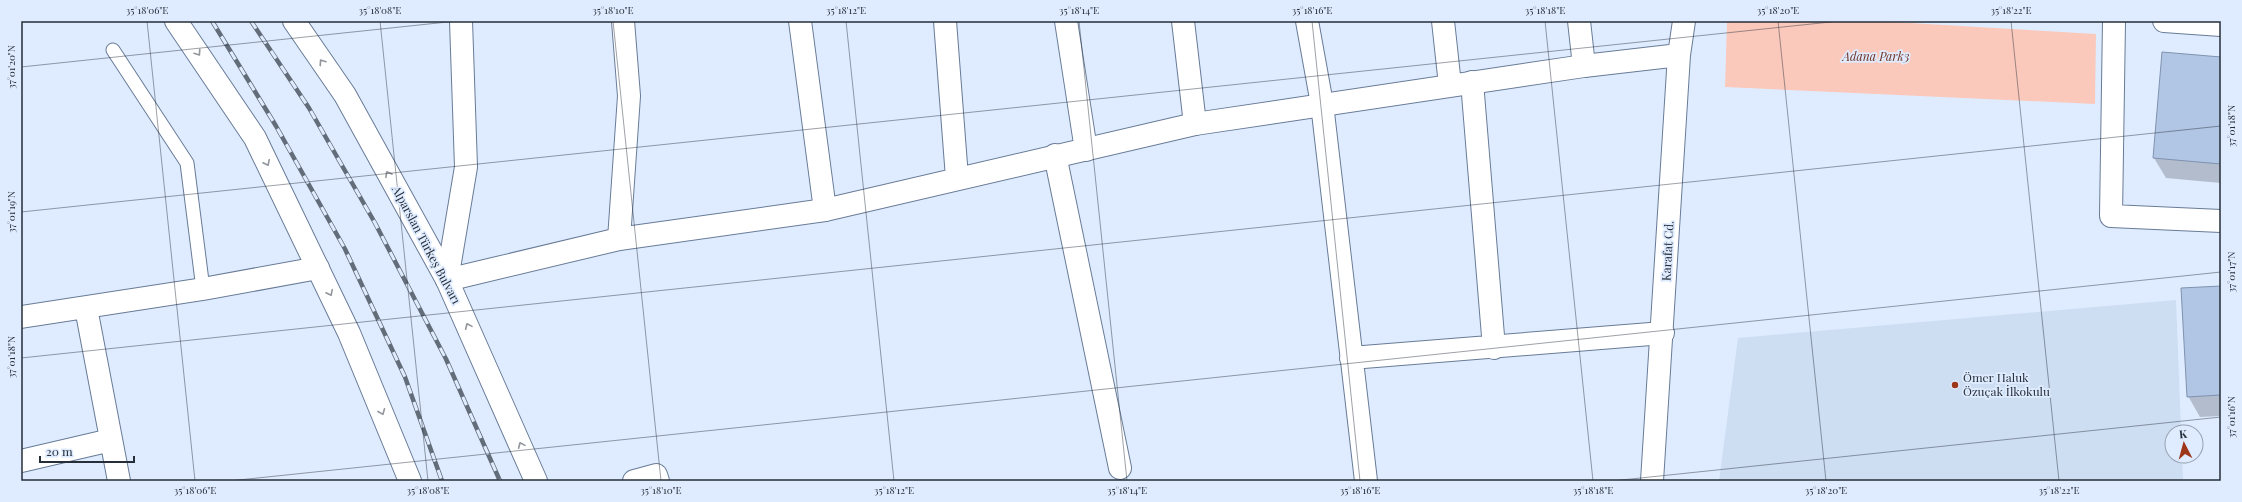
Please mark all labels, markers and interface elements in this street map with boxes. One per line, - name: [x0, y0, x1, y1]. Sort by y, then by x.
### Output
- text: 35°18'06"E: [126, 3, 168, 17]
- text: 35°18'08"E: [359, 3, 401, 17]
- text: 35°18'10"E: [592, 3, 634, 17]
- text: 35°18'12"E: [826, 3, 866, 17]
- text: 35°18'14"E: [1059, 3, 1099, 17]
- text: 35°18'16"E: [1292, 3, 1332, 17]
- text: 35°18'18"E: [1525, 3, 1565, 17]
- text: 35°18'20"E: [1757, 3, 1799, 17]
- text: 35°18'22"E: [1990, 3, 2032, 17]
- text: 37°01'20"N: [4, 45, 18, 89]
- park label: Adana Park3: [1841, 48, 1910, 64]
- one-way arrow: [193, 49, 200, 56]
- one-way arrow: [320, 60, 327, 67]
- text: 37°01'18"N: [2224, 105, 2238, 147]
- one-way arrow: [262, 159, 270, 166]
- one-way arrow: [386, 171, 393, 178]
- street label: Alparslan Türkeş Bulvarı: [388, 182, 465, 307]
- text: 37°01'19"N: [4, 191, 18, 233]
- street label: Karafat Cd.: [1657, 220, 1677, 282]
- text: 37°01'17"N: [2224, 252, 2238, 292]
- one-way arrow: [325, 288, 333, 296]
- one-way arrow: [465, 323, 473, 331]
- text: 37°01'18"N: [4, 336, 18, 378]
- place label: Ömer Haluk Özuçak İlkokulu: [1963, 369, 2050, 399]
- marker: Ömer Haluk Özuçak İlkokulu: [1950, 380, 1960, 390]
- text: 37°01'16"N: [2224, 396, 2238, 438]
- one-way arrow: [377, 408, 385, 415]
- north arrow: [2164, 424, 2204, 464]
- text: K: [2178, 426, 2188, 441]
- scale bar: [40, 438, 134, 464]
- one-way arrow: [518, 442, 526, 449]
- text: 20 m: [46, 443, 73, 459]
- text: 35°18'06"E: [174, 483, 216, 497]
- text: 35°18'08"E: [407, 483, 449, 497]
- text: 35°18'10"E: [640, 483, 682, 497]
- text: 35°18'12"E: [874, 483, 914, 497]
- text: 35°18'14"E: [1107, 483, 1147, 497]
- text: 35°18'16"E: [1340, 483, 1380, 497]
- text: 35°18'18"E: [1573, 483, 1613, 497]
- text: 35°18'20"E: [1805, 483, 1847, 497]
- text: 35°18'22"E: [2038, 483, 2080, 497]

